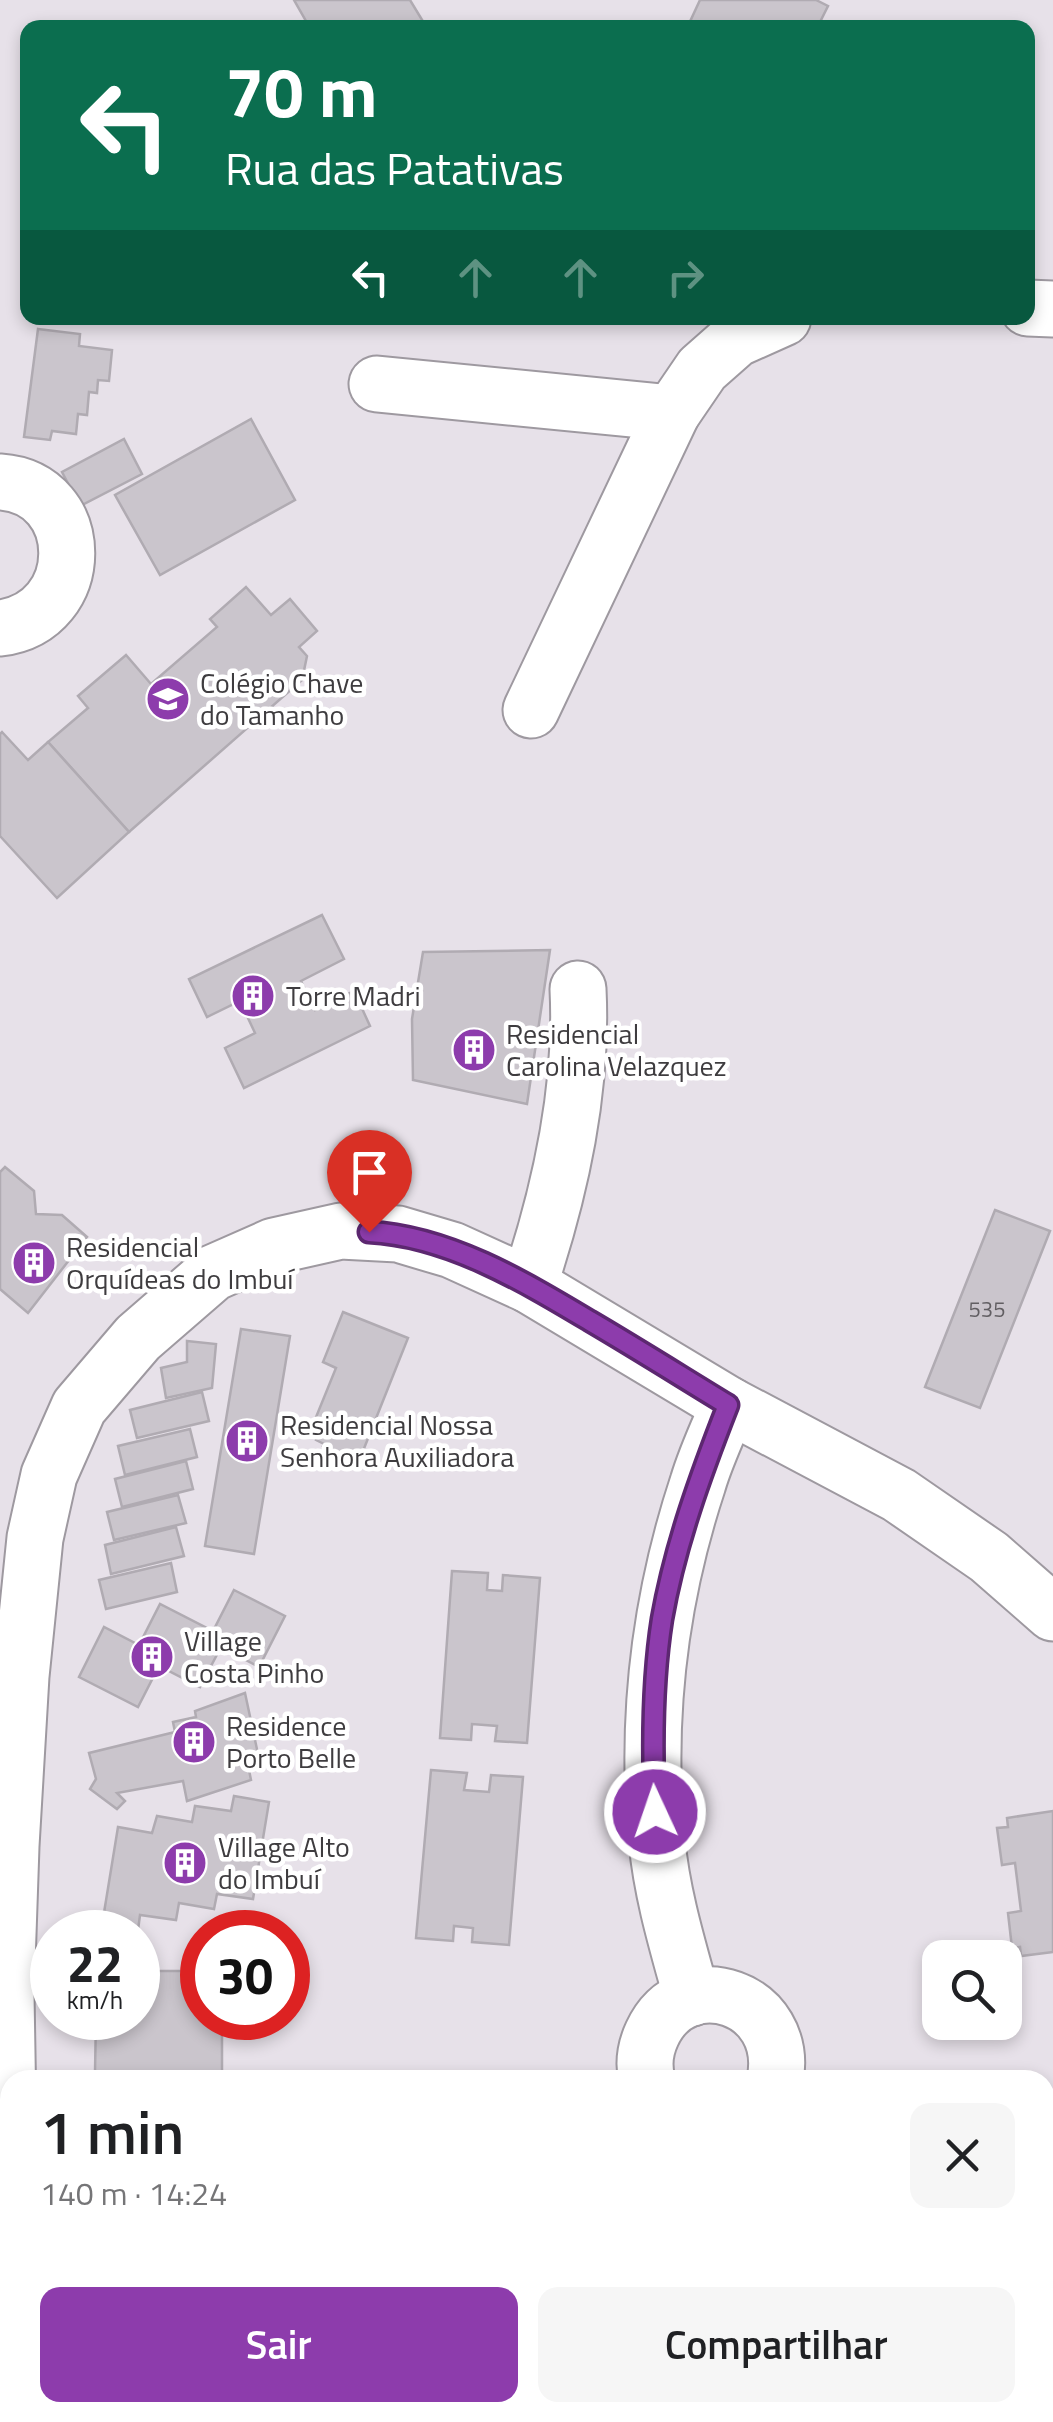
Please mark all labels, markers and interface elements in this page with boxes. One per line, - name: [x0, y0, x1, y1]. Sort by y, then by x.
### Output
- text: 70 m: [225, 38, 378, 144]
- icon: left: [60, 60, 190, 190]
- text: Rua das Patativas: [225, 134, 564, 202]
- icon: left: [343, 250, 398, 305]
- icon: ahead: [448, 250, 503, 305]
- icon: ahead: [553, 250, 608, 305]
- icon: right: [658, 250, 713, 305]
- place label: Colégio Chave do Tamanho: [200, 661, 363, 736]
- school or university icon: Colégio Chave do Tamanho: [145, 676, 191, 722]
- building icon: Torre Madri: [230, 973, 276, 1019]
- place label: Torre Madri: [286, 974, 421, 1017]
- place label: Residencial Carolina Velazquez: [506, 1012, 726, 1087]
- building icon: Residencial Carolina Velazquez: [451, 1027, 497, 1073]
- pin: [327, 1130, 412, 1233]
- icon: arrive: [342, 1145, 397, 1200]
- place label: Residencial Orquídeas do Imbuí: [66, 1225, 295, 1300]
- building icon: Residencial Orquídeas do Imbuí: [11, 1240, 57, 1286]
- house number: 535: [969, 1292, 1005, 1326]
- place label: Residencial Nossa Senhora Auxiliadora: [280, 1403, 514, 1478]
- building icon: Residencial Nossa Senhora Auxiliadora: [224, 1418, 270, 1464]
- place label: Village Costa Pinho: [184, 1619, 324, 1694]
- building icon: Village Costa Pinho: [129, 1634, 175, 1680]
- place label: Residence Porto Belle: [226, 1704, 356, 1779]
- building icon: Residence Porto Belle: [171, 1719, 217, 1765]
- position arrow: [603, 1760, 707, 1864]
- place label: Village Alto do Imbuí: [218, 1825, 350, 1900]
- building icon: Village Alto do Imbuí: [162, 1840, 208, 1886]
- speed limit sign: 30: [180, 1910, 310, 2040]
- text: 22: [67, 1925, 123, 2001]
- map controls: [922, 1940, 1022, 2040]
- button: search: [922, 1940, 1022, 2040]
- text: km/h: [67, 1981, 123, 2019]
- text: 1 min: [40, 2086, 184, 2177]
- button: close: [910, 2103, 1015, 2208]
- text: 140 m · 14:24: [40, 2169, 227, 2217]
- button: Sair: [40, 2287, 518, 2402]
- button: Compartilhar: [538, 2287, 1015, 2402]

